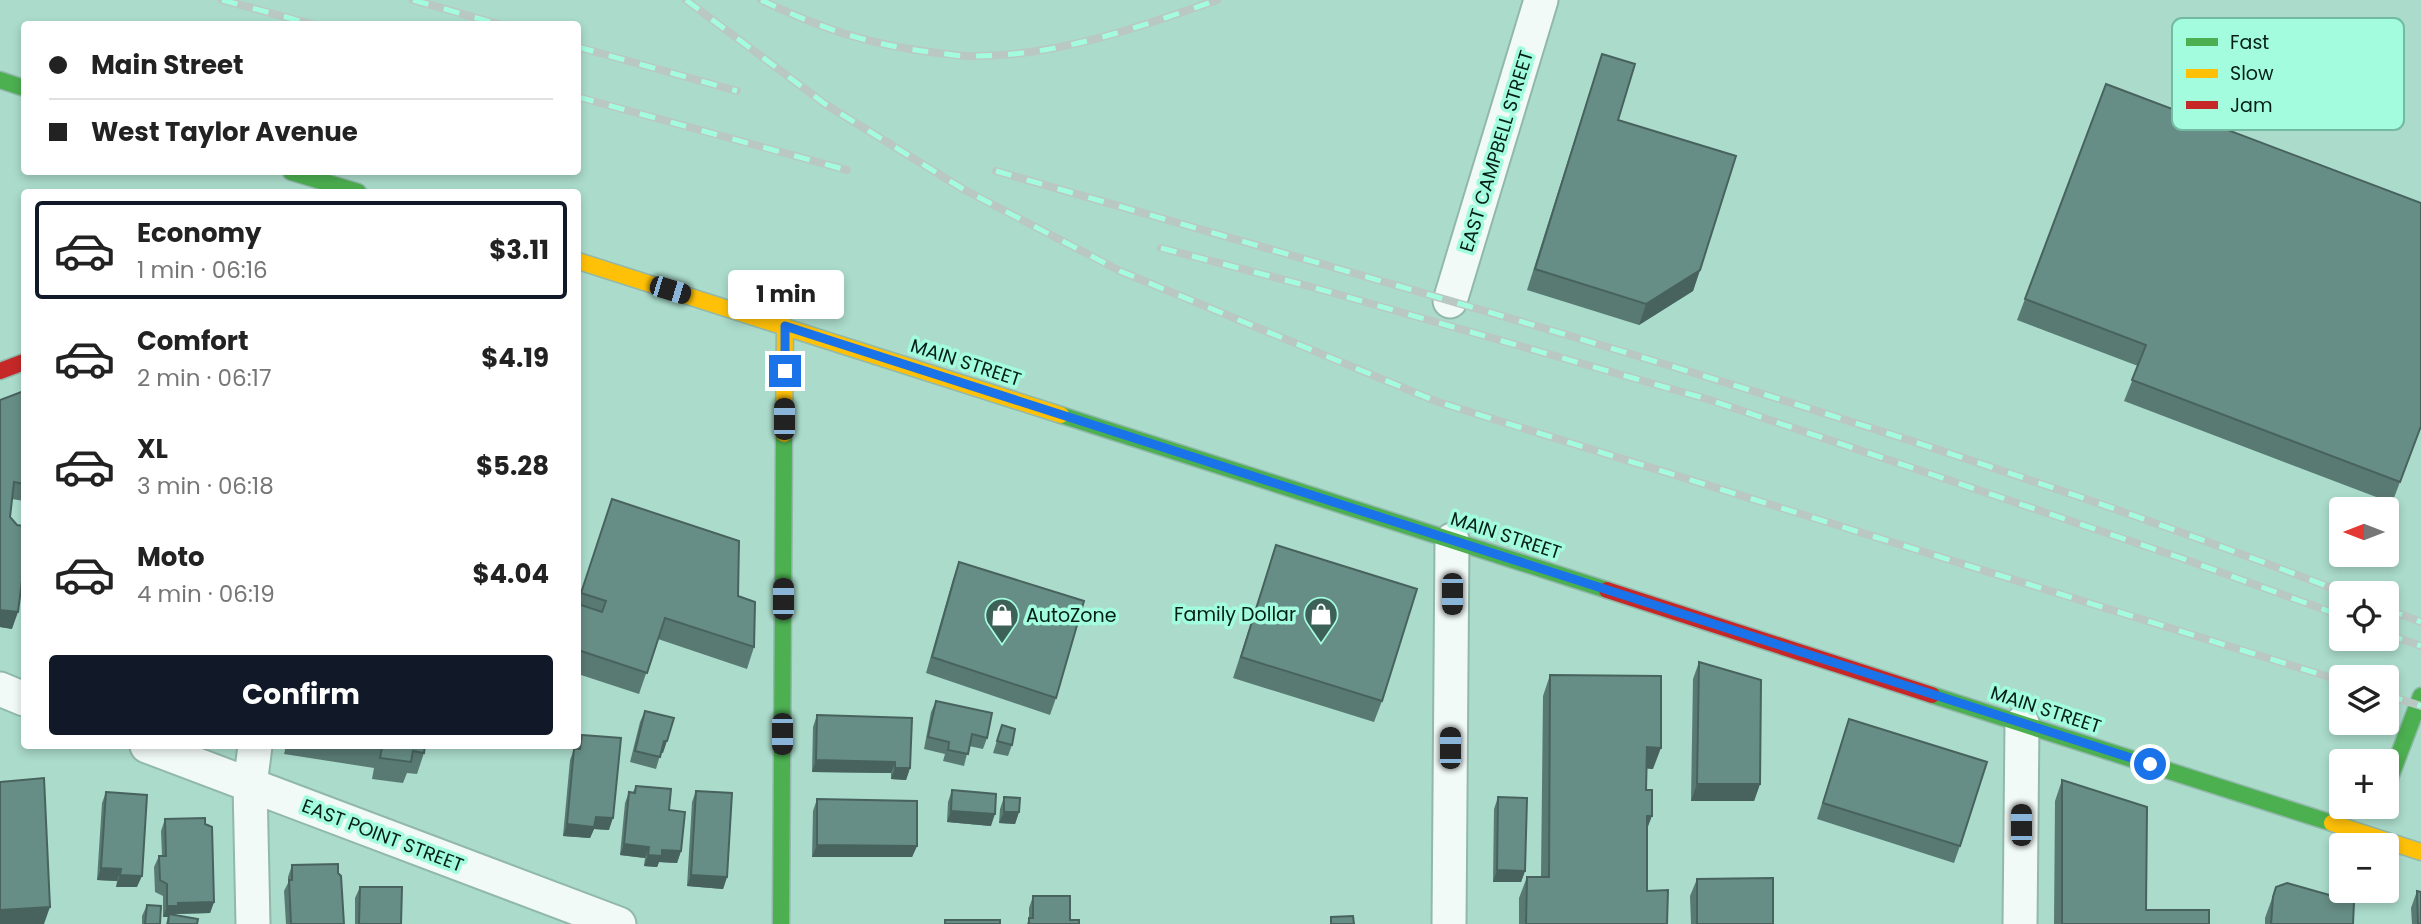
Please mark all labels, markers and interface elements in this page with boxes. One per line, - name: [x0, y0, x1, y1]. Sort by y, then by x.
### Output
- legend: [2172, 18, 2404, 130]
- text: Fast: [2230, 29, 2269, 56]
- text: Main Street: [91, 47, 244, 83]
- street label: EAST CAMPBELL STREET: [1453, 47, 1540, 255]
- text: Slow: [2230, 60, 2274, 87]
- text: Jam: [2230, 92, 2272, 119]
- text: West Taylor Avenue: [91, 114, 358, 150]
- text: Economy: [137, 215, 261, 251]
- icon: car: [53, 219, 116, 282]
- text: $3.11: [489, 232, 549, 268]
- text: 1 min · 06:16: [137, 254, 268, 286]
- callout: 1 min: [727, 270, 843, 318]
- car: [647, 274, 694, 306]
- text: 1 min: [756, 278, 816, 310]
- text: Comfort: [137, 323, 249, 359]
- icon: car: [53, 327, 116, 390]
- street label: MAIN STREET: [907, 332, 1025, 393]
- text: $4.19: [481, 340, 549, 376]
- route end: [769, 355, 801, 387]
- text: 2 min · 06:17: [137, 362, 271, 394]
- car: [774, 398, 795, 440]
- text: XL: [137, 431, 168, 467]
- icon: car: [53, 435, 116, 498]
- text: $5.28: [476, 448, 549, 484]
- text: 3 min · 06:18: [137, 470, 274, 502]
- north arrow: [2329, 497, 2399, 567]
- map controls: [2329, 497, 2399, 903]
- street label: MAIN STREET: [1447, 505, 1565, 566]
- text: Moto: [137, 539, 205, 575]
- icon: car: [53, 543, 116, 606]
- text: $4.04: [472, 556, 549, 592]
- car: [1442, 573, 1463, 615]
- text: 4 min · 06:19: [137, 578, 275, 610]
- car: [773, 578, 794, 620]
- button: locate: [2329, 581, 2399, 651]
- shop icon: Family Dollar: [1302, 595, 1340, 644]
- shop icon: AutoZone: [983, 596, 1021, 645]
- place label: Family Dollar: [1174, 601, 1296, 628]
- place label: AutoZone: [1026, 602, 1116, 629]
- button: Confirm: [49, 655, 553, 735]
- button: layers: [2329, 665, 2399, 735]
- street label: MAIN STREET: [1987, 679, 2105, 740]
- car: [772, 713, 793, 755]
- car: [1440, 727, 1461, 769]
- route start: [2134, 748, 2166, 780]
- button: +: [2329, 749, 2399, 819]
- street label: EAST POINT STREET: [298, 792, 468, 879]
- car: [2011, 804, 2032, 846]
- button: −: [2329, 833, 2399, 903]

